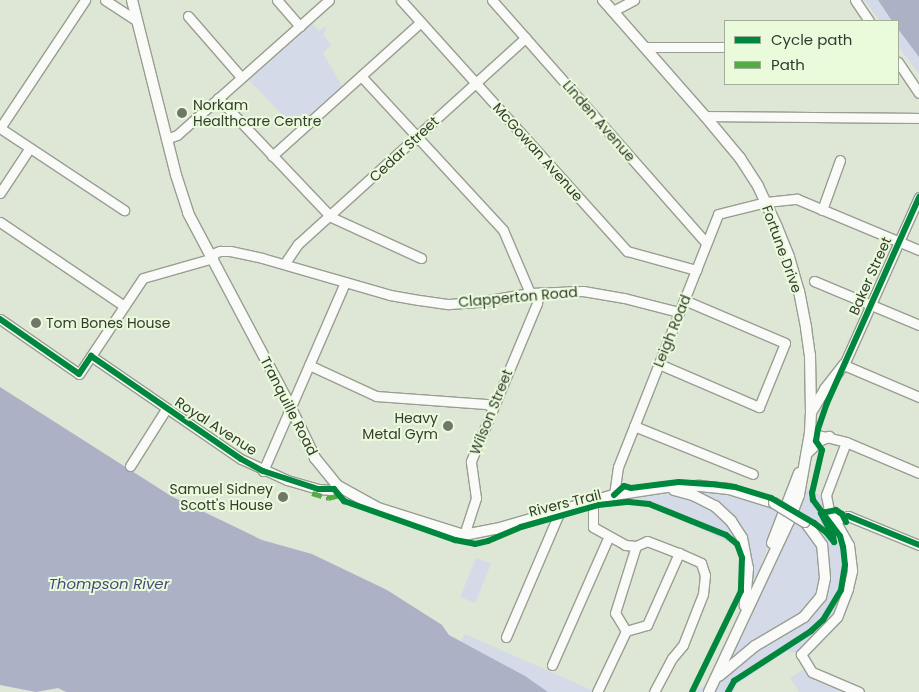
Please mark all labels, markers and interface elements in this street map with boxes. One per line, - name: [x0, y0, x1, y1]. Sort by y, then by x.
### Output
- legend: [724, 20, 899, 85]
- text: Cycle path: [771, 29, 852, 50]
- text: Path: [771, 54, 805, 75]
- street label: Linden Avenue: [559, 77, 639, 165]
- place label: Norkam Healthcare Centre: [193, 97, 321, 130]
- street label: McGowan Avenue: [489, 99, 587, 205]
- marker: Norkam Healthcare Centre: [175, 106, 189, 120]
- street label: Cedar Street: [366, 113, 442, 185]
- street label: Fortune Drive: [758, 203, 806, 295]
- street label: Baker Street: [845, 234, 895, 318]
- street label: Clapperton Road: [458, 283, 578, 311]
- street label: Leigh Road: [650, 292, 694, 370]
- place label: Tom Bones House: [46, 315, 171, 331]
- marker: Tom Bones House: [30, 317, 42, 329]
- street label: Tranquille Road: [257, 354, 321, 458]
- street label: Wilson Street: [466, 367, 516, 457]
- street label: Royal Avenue: [172, 393, 260, 459]
- place label: Heavy Metal Gym: [362, 410, 438, 442]
- marker: Heavy Metal Gym: [442, 420, 454, 432]
- place label: Samuel Sidney Scott's House: [169, 481, 273, 514]
- street label: Rivers Trail: [527, 486, 603, 520]
- marker: Samuel Sidney Scott's House: [277, 491, 289, 503]
- water label: Thompson River: [49, 575, 169, 593]

